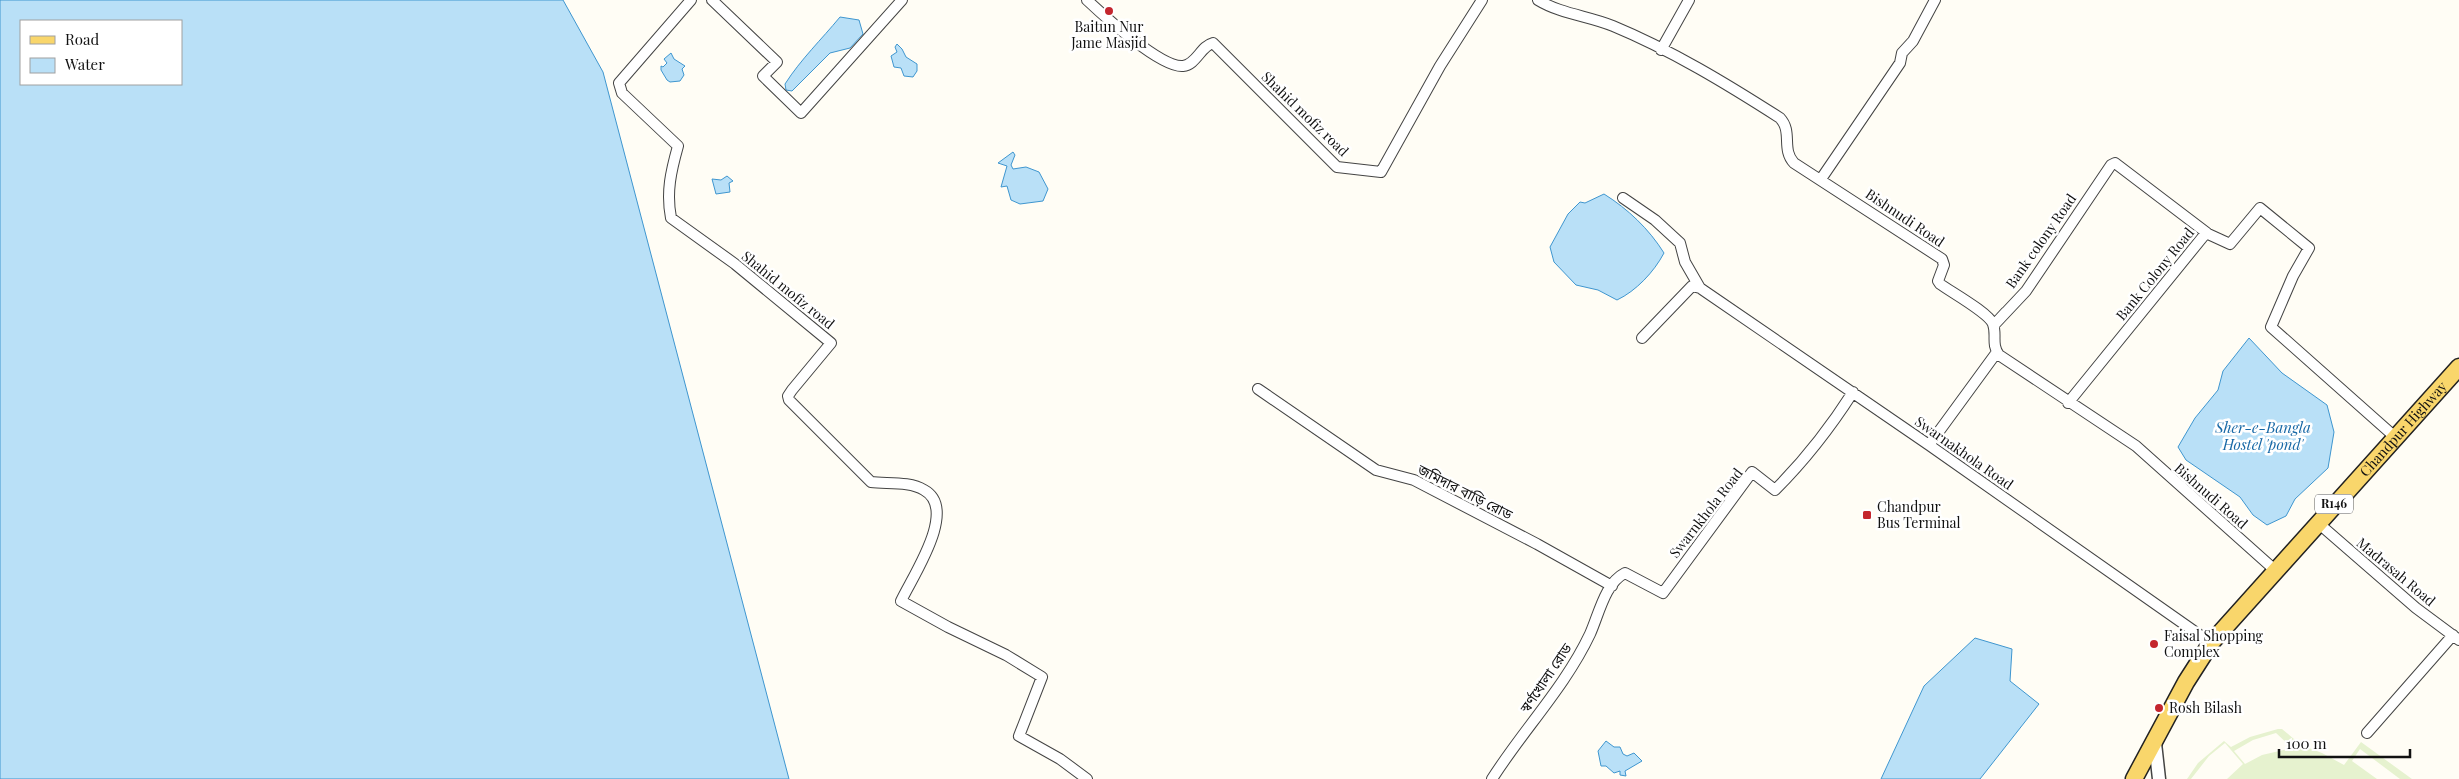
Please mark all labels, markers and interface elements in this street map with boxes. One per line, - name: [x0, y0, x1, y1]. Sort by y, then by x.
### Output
- marker: Baitun Nur Jame Masjid: [1103, 5, 1115, 17]
- place label: Baitun Nur Jame Masjid: [1070, 17, 1147, 52]
- legend: [20, 20, 182, 85]
- text: Road: [65, 29, 99, 49]
- text: Water: [64, 54, 105, 74]
- street label: Shahid mofiz road: [1258, 67, 1353, 160]
- street label: Bishnudi Road: [1862, 184, 1948, 251]
- street label: Bank colony Road: [2001, 190, 2080, 292]
- street label: Bank Colony Road: [2111, 223, 2198, 324]
- street label: Shahid mofiz road: [738, 246, 839, 333]
- street label: Chandpur Highway: [2355, 377, 2451, 480]
- street label: Swarnakhola Road: [1911, 412, 2017, 494]
- water label: Sher-e-Bangla Hostel 'pond': [2214, 417, 2311, 454]
- street label: Bishnudi Road: [2171, 458, 2252, 533]
- street label: জমিদার বাড়ি রোড: [1414, 459, 1517, 524]
- street label: Swarnkhola Road: [1665, 464, 1747, 561]
- road number: R146: [2315, 494, 2353, 514]
- place label: Chandpur Bus Terminal: [1877, 497, 1961, 532]
- marker: Chandpur Bus Terminal: [1861, 509, 1873, 521]
- street label: Madrasah Road: [2353, 533, 2440, 610]
- place label: Faisal Shopping Complex: [2164, 626, 2264, 661]
- marker: Faisal Shopping Complex: [2148, 638, 2160, 650]
- street label: স্বর্ণখোলা রোড: [1515, 639, 1576, 717]
- place label: Rosh Bilash: [2169, 698, 2243, 717]
- marker: Rosh Bilash: [2153, 702, 2165, 714]
- scale bar: [2279, 726, 2410, 758]
- text: 100 m: [2286, 733, 2327, 753]

